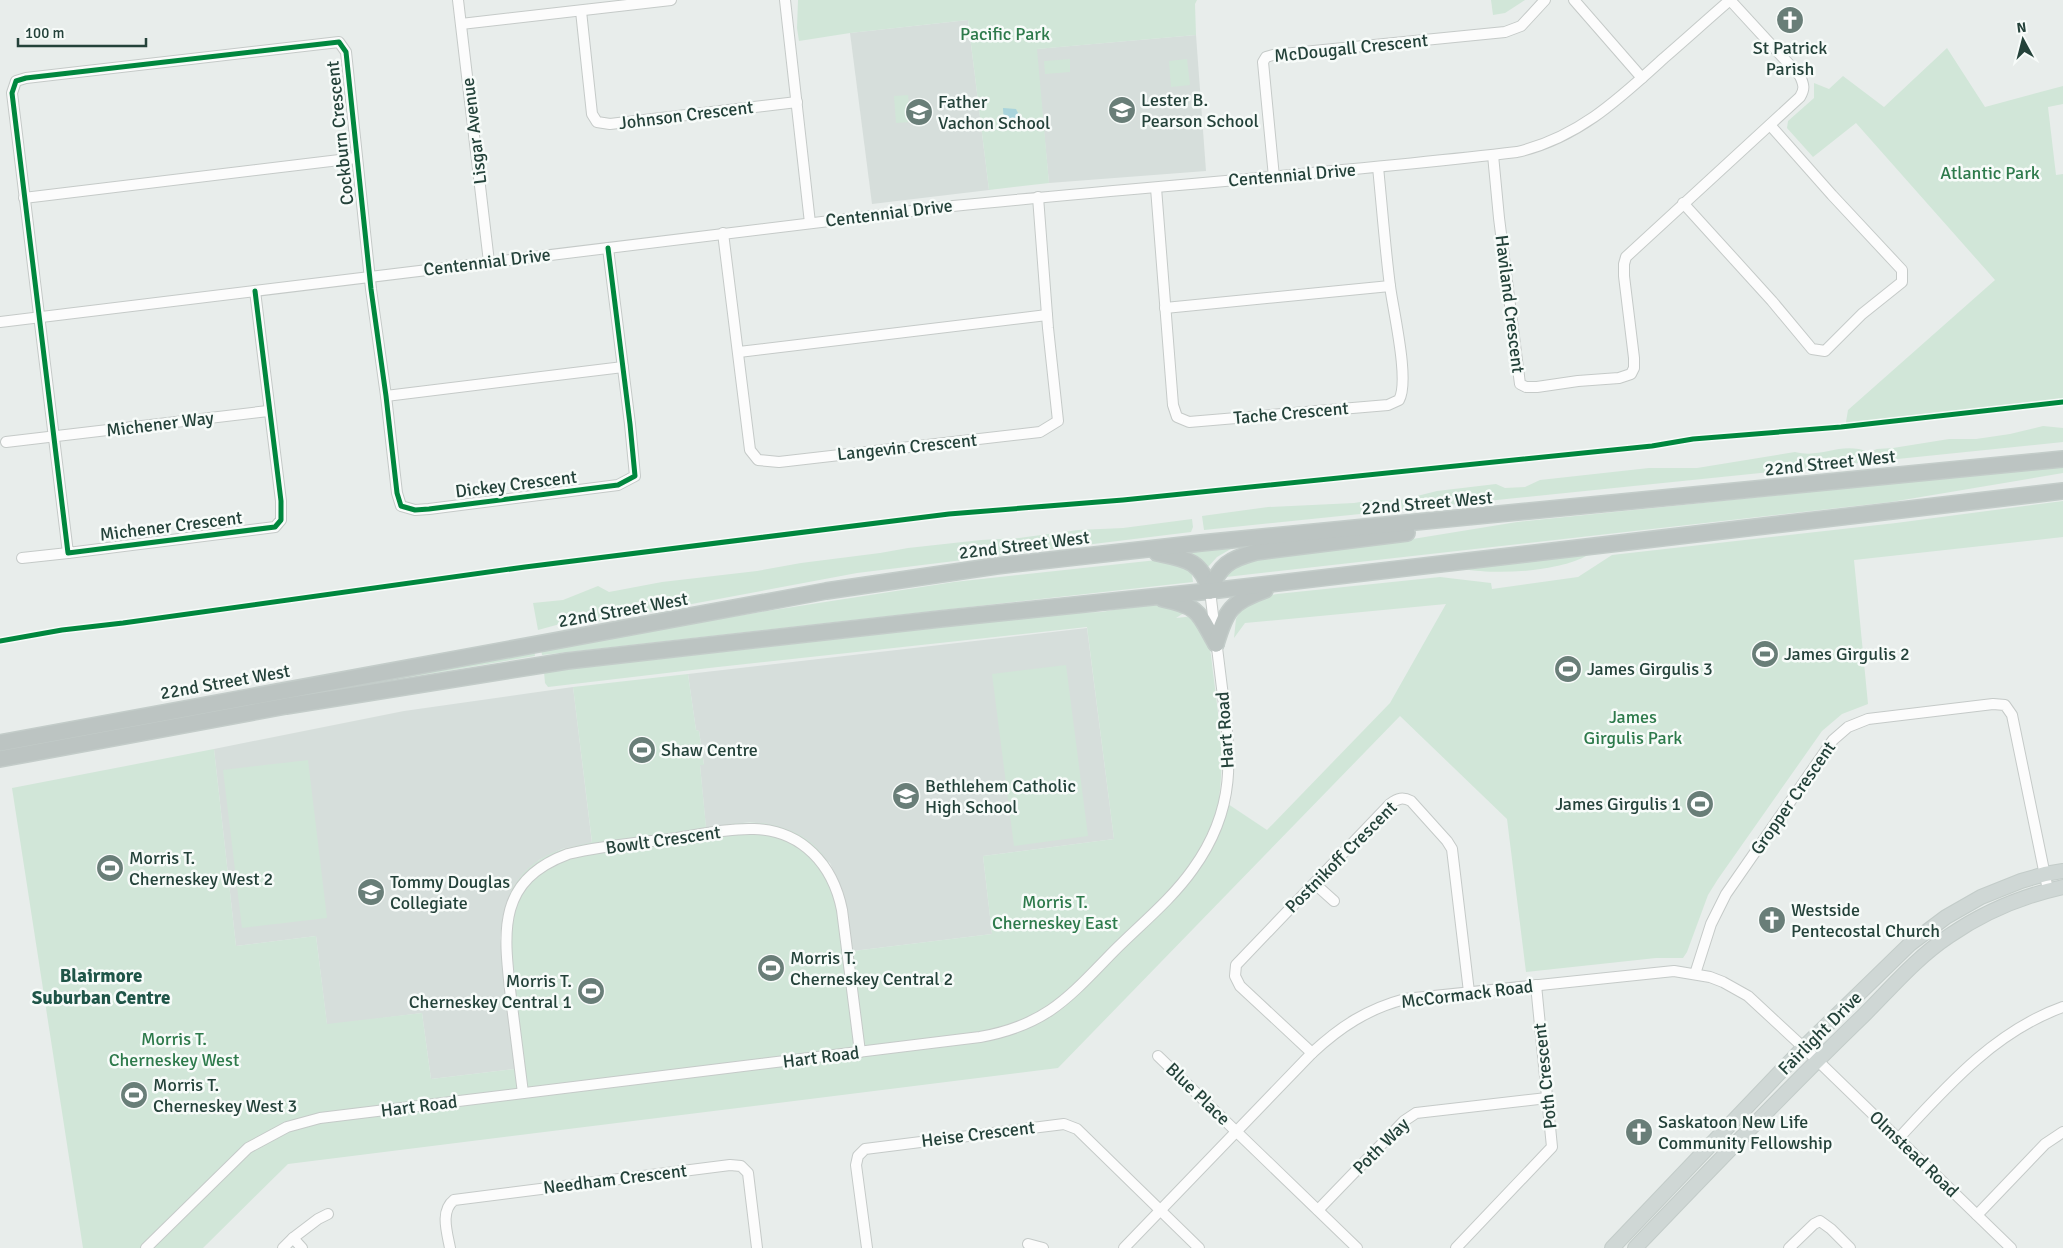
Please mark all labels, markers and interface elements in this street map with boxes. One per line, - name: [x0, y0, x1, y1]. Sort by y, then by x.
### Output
- church icon: St Patrick Parish: [1775, 5, 1805, 35]
- scale bar: [18, 15, 145, 47]
- north arrow: [1998, 15, 2048, 65]
- text: N: [2016, 19, 2027, 37]
- park label: Pacific Park: [960, 23, 1050, 45]
- text: 100 m: [25, 24, 65, 42]
- street label: McDougall Crescent: [1273, 29, 1429, 67]
- place label: St Patrick Parish: [1753, 37, 1827, 80]
- street label: Cockburn Crescent: [321, 60, 359, 206]
- street label: Lisgar Avenue: [457, 76, 491, 186]
- place label: Lester B. Pearson School: [1141, 89, 1259, 132]
- place label: Father Vachon School: [938, 91, 1050, 134]
- school or university icon: Lester B. Pearson School: [1107, 95, 1137, 125]
- street label: Johnson Crescent: [617, 96, 755, 134]
- school or university icon: Father Vachon School: [904, 97, 934, 127]
- street label: Centennial Drive: [1227, 158, 1357, 192]
- park label: Atlantic Park: [1940, 162, 2040, 184]
- street label: Centennial Drive: [824, 194, 954, 232]
- street label: Haviland Crescent: [1491, 234, 1529, 374]
- street label: Centennial Drive: [422, 243, 552, 281]
- street label: Tache Crescent: [1233, 397, 1349, 429]
- street label: Michener Way: [105, 406, 216, 442]
- street label: Langevin Crescent: [836, 429, 978, 465]
- street label: 22nd Street West: [1764, 445, 1896, 481]
- street label: Dickey Crescent: [454, 466, 578, 502]
- street label: 22nd Street West: [1361, 486, 1493, 520]
- street label: Michener Crescent: [98, 506, 244, 546]
- street label: 22nd Street West: [957, 526, 1091, 564]
- street label: 22nd Street West: [556, 588, 690, 632]
- sports icon: James Girgulis 2: [1750, 639, 1780, 669]
- place label: James Girgulis 2: [1784, 643, 1910, 665]
- sports icon: James Girgulis 3: [1553, 654, 1583, 684]
- place label: James Girgulis 3: [1587, 658, 1713, 680]
- street label: 22nd Street West: [158, 660, 292, 704]
- street label: Hart Road: [1211, 691, 1239, 769]
- park label: James Girgulis Park: [1584, 706, 1682, 749]
- sports icon: Shaw Centre: [627, 735, 657, 765]
- street label: Gropper Crescent: [1746, 737, 1840, 859]
- place label: Shaw Centre: [661, 739, 758, 761]
- place label: Bethlehem Catholic High School: [925, 775, 1076, 818]
- school or university icon: Bethlehem Catholic High School: [891, 781, 921, 811]
- sports icon: James Girgulis 1: [1685, 789, 1715, 819]
- place label: James Girgulis 1: [1555, 793, 1681, 815]
- street label: Postnikoff Crescent: [1281, 797, 1401, 917]
- street label: Bowlt Crescent: [604, 821, 722, 859]
- place label: Morris T. Cherneskey West 2: [129, 847, 273, 890]
- sports icon: Morris T. Cherneskey West 2: [95, 853, 125, 883]
- place label: Tommy Douglas Collegiate: [390, 871, 510, 914]
- school or university icon: Tommy Douglas Collegiate: [356, 877, 386, 907]
- park label: Morris T. Cherneskey East: [992, 891, 1118, 934]
- place label: Westside Pentecostal Church: [1791, 899, 1940, 942]
- church icon: Westside Pentecostal Church: [1757, 905, 1787, 935]
- place label: Morris T. Cherneskey Central 2: [790, 947, 953, 990]
- sports icon: Morris T. Cherneskey Central 2: [756, 953, 786, 983]
- district label: Blairmore Suburban Centre: [32, 964, 170, 1010]
- place label: Morris T. Cherneskey Central 1: [409, 970, 572, 1013]
- street label: McCormack Road: [1400, 975, 1534, 1013]
- sports icon: Morris T. Cherneskey Central 1: [576, 976, 606, 1006]
- street label: Fairlight Drive: [1774, 987, 1866, 1079]
- street label: Poth Crescent: [1528, 1022, 1562, 1130]
- park label: Morris T. Cherneskey West: [109, 1028, 239, 1071]
- street label: Hart Road: [781, 1041, 861, 1073]
- street label: Blue Place: [1161, 1058, 1235, 1130]
- place label: Morris T. Cherneskey West 3: [153, 1074, 297, 1117]
- sports icon: Morris T. Cherneskey West 3: [119, 1080, 149, 1110]
- street label: Hart Road: [379, 1090, 459, 1122]
- street label: Olmstead Road: [1865, 1106, 1963, 1202]
- place label: Saskatoon New Life Community Fellowship: [1658, 1111, 1832, 1154]
- street label: Poth Way: [1348, 1113, 1414, 1179]
- street label: Heise Crescent: [920, 1116, 1036, 1152]
- church icon: Saskatoon New Life Community Fellowship: [1624, 1117, 1654, 1147]
- street label: Needham Crescent: [542, 1159, 688, 1199]

